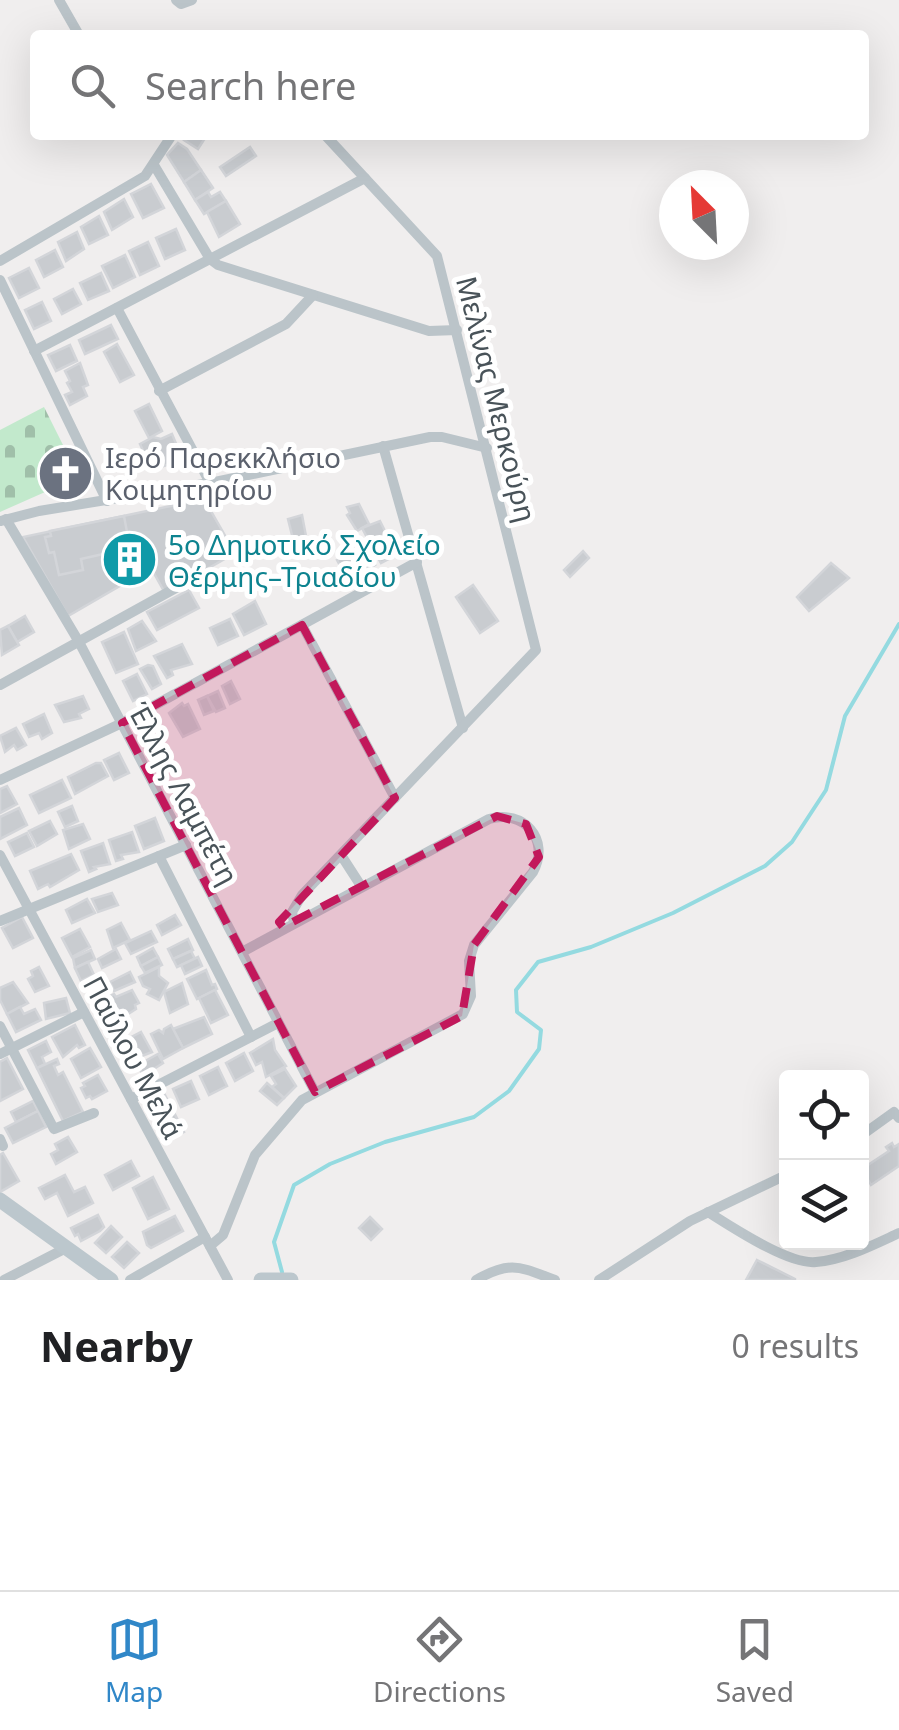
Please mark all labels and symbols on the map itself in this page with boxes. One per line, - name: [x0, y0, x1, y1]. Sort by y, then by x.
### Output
- north arrow: [659, 170, 749, 260]
- street label: Μελίνας Μερκούρη: [448, 272, 546, 526]
- place label: Ιερό Παρεκκλήσιο Κοιμητηρίου: [105, 438, 341, 508]
- church icon: Ιερό Παρεκκλήσιο Κοιμητηρίου: [36, 443, 96, 503]
- place label: 5ο Δημοτικό Σχολείο Θέρμης–Τριαδίου: [168, 525, 441, 595]
- building icon: 5ο Δημοτικό Σχολείο Θέρμης–Τριαδίου: [99, 530, 159, 590]
- street label: Έλλης Λαμπέτη: [120, 695, 248, 891]
- street label: Παύλου Μελά: [75, 969, 193, 1145]

